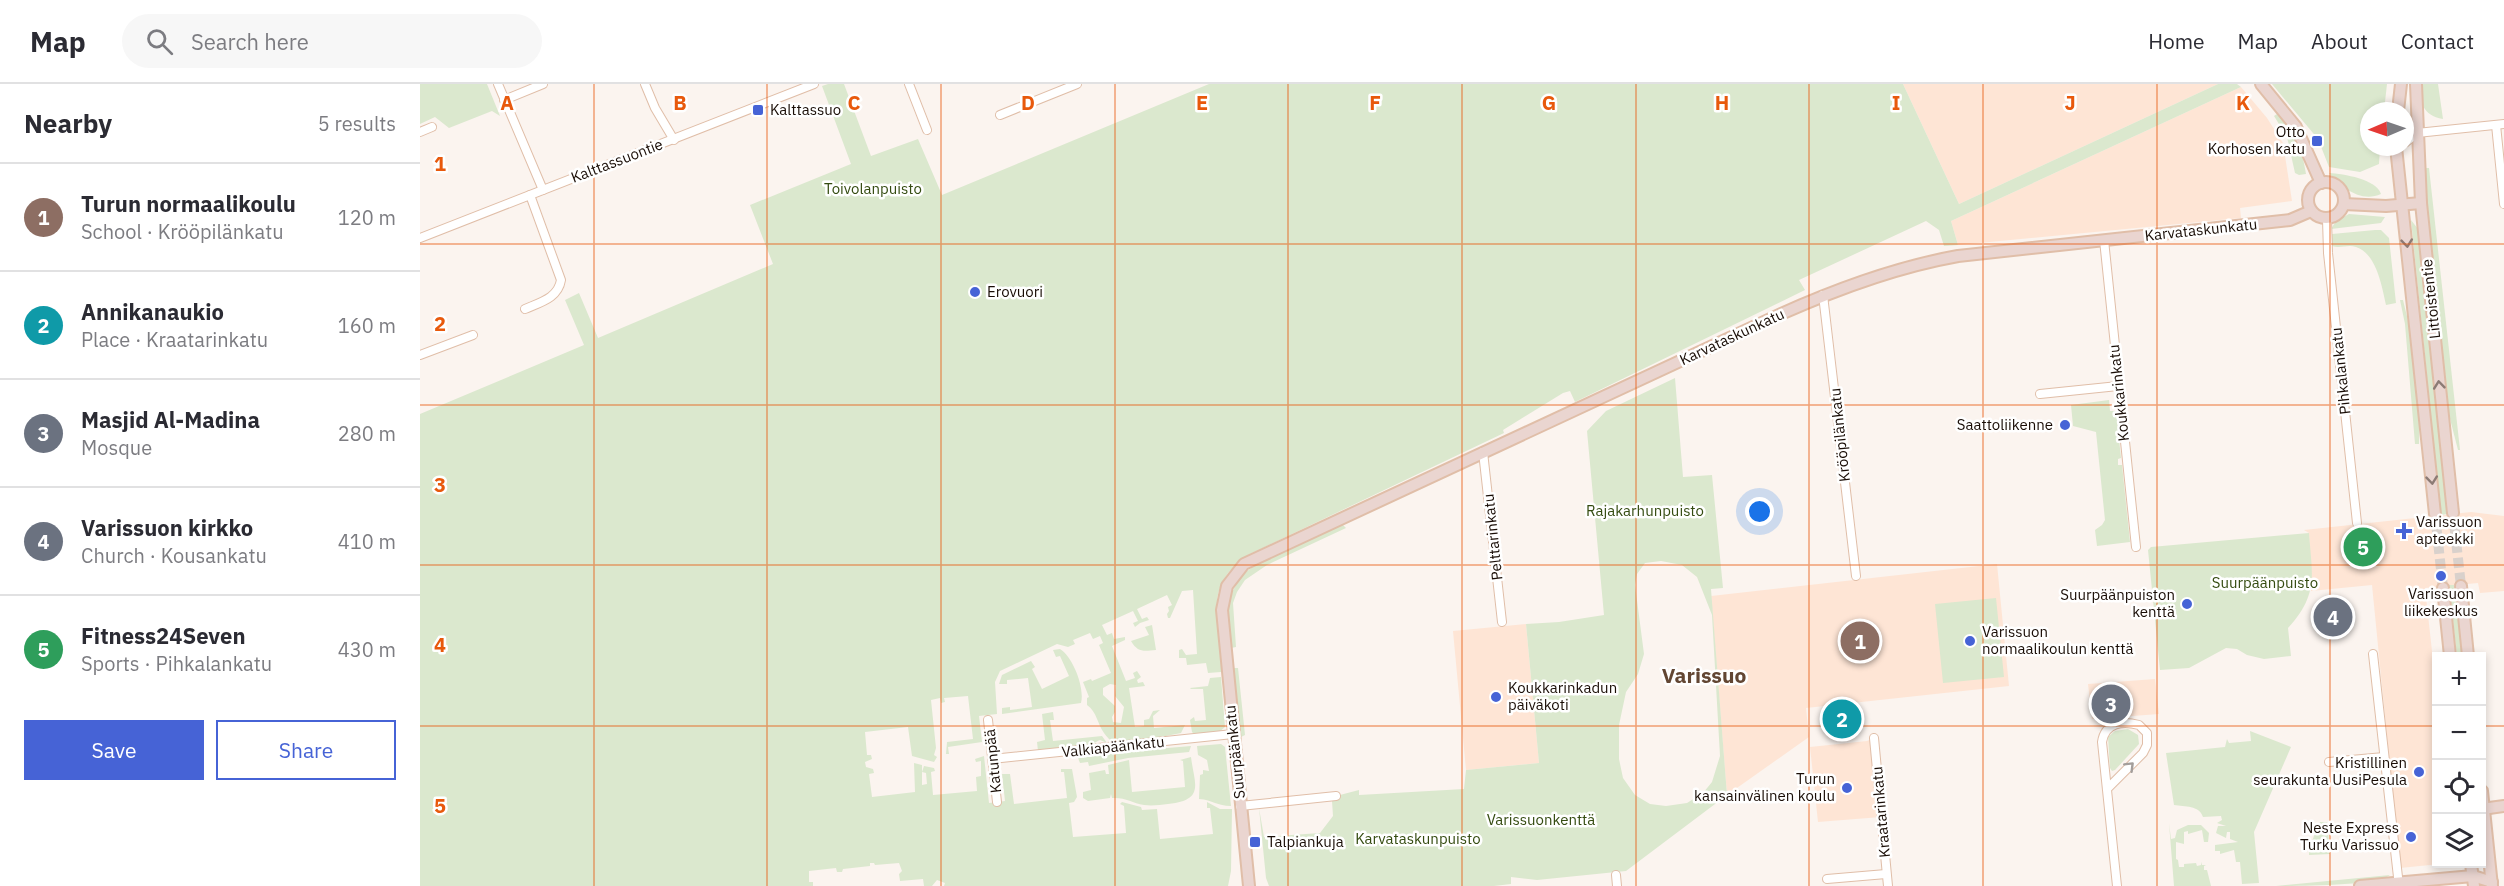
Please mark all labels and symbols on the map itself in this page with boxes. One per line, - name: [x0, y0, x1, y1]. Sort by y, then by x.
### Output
- text: A: [500, 89, 514, 116]
- text: B: [673, 89, 687, 116]
- text: C: [847, 89, 861, 116]
- text: D: [1021, 89, 1035, 116]
- text: E: [1196, 89, 1208, 116]
- text: F: [1369, 89, 1381, 116]
- text: G: [1542, 89, 1556, 116]
- text: H: [1715, 89, 1729, 116]
- text: I: [1892, 89, 1900, 116]
- text: J: [2064, 89, 2076, 116]
- text: K: [2236, 89, 2250, 116]
- place label: Kalttassuo: [770, 100, 841, 119]
- north arrow: [2360, 102, 2414, 156]
- marker: Kalttassuo: [751, 103, 765, 117]
- place label: Otto Korhosen katu: [2208, 122, 2305, 158]
- street label: Kalttassuontie: [568, 134, 665, 187]
- marker: Otto Korhosen katu: [2310, 134, 2324, 148]
- text: 1: [434, 150, 446, 177]
- park label: Toivolanpuisto: [824, 179, 922, 198]
- street label: Karvataskunkatu: [2144, 214, 2258, 245]
- one-way arrow: [2400, 238, 2413, 247]
- street label: Littoistentie: [2417, 258, 2444, 340]
- place label: Erovuori: [987, 282, 1043, 301]
- marker: Erovuori: [968, 285, 982, 299]
- street label: Karvataskunkatu: [1676, 304, 1787, 369]
- text: 2: [434, 310, 446, 337]
- street label: Pihkalankatu: [2326, 327, 2355, 416]
- street label: Koukkarinkatu: [2104, 344, 2133, 442]
- one-way arrow: [2434, 381, 2446, 390]
- street label: Krööpilänkatu: [1825, 387, 1854, 483]
- place label: Saattoliikenne: [1957, 415, 2053, 434]
- marker: Saattoliikenne: [2058, 418, 2072, 432]
- text: 3: [434, 471, 446, 498]
- one-way arrow: [2425, 475, 2438, 484]
- street label: Pelttarinkatu: [1479, 493, 1506, 581]
- your location: [1745, 497, 1774, 526]
- park label: Rajakarhunpuisto: [1586, 501, 1704, 520]
- place label: Varissuon apteekki: [2416, 512, 2482, 548]
- pin: 5: [2344, 524, 2382, 570]
- marker: Varissuon apteekki: [2397, 524, 2411, 538]
- marker: Varissuon liikekeskus: [2434, 569, 2448, 583]
- park label: Suurpäänpuisto: [2212, 573, 2318, 592]
- place label: Varissuon liikekeskus: [2404, 584, 2478, 620]
- place label: Suurpäänpuiston kenttä: [2060, 585, 2175, 621]
- pin: 4: [2314, 594, 2352, 640]
- marker: Suurpäänpuiston kenttä: [2180, 597, 2194, 611]
- pin: 1: [1840, 618, 1880, 664]
- place label: Varissuon normaalikoulun kenttä: [1982, 622, 2133, 658]
- text: 4: [434, 631, 446, 658]
- marker: Varissuon normaalikoulun kenttä: [1963, 634, 1977, 648]
- district label: Varissuo: [1662, 661, 1746, 689]
- place label: Koukkarinkadun päiväkoti: [1508, 678, 1617, 714]
- pin: 3: [2092, 682, 2130, 726]
- marker: Koukkarinkadun päiväkoti: [1489, 690, 1503, 704]
- pin: 2: [1822, 696, 1862, 742]
- street label: Suurpäänkatu: [1220, 704, 1249, 800]
- street label: Katunpää: [980, 728, 1005, 794]
- street label: Valkiapäänkatu: [1061, 732, 1165, 761]
- place label: Kristillinen seurakunta UusiPesula: [2253, 753, 2407, 789]
- one-way arrow: [2123, 763, 2134, 773]
- marker: Kristillinen seurakunta UusiPesula: [2412, 765, 2426, 779]
- street label: Kraatarinkatu: [1867, 766, 1894, 858]
- place label: Turun kansainvälinen koulu: [1694, 769, 1835, 805]
- marker: Turun kansainvälinen koulu: [1840, 781, 1854, 795]
- text: 5: [434, 792, 446, 819]
- park label: Varissuonkenttä: [1487, 810, 1595, 829]
- place label: Neste Express Turku Varissuo: [2300, 818, 2399, 854]
- park label: Karvataskunpuisto: [1355, 829, 1481, 848]
- marker: Neste Express Turku Varissuo: [2404, 830, 2418, 844]
- place label: Talpiankuja: [1267, 832, 1344, 851]
- marker: Talpiankuja: [1248, 835, 1262, 849]

